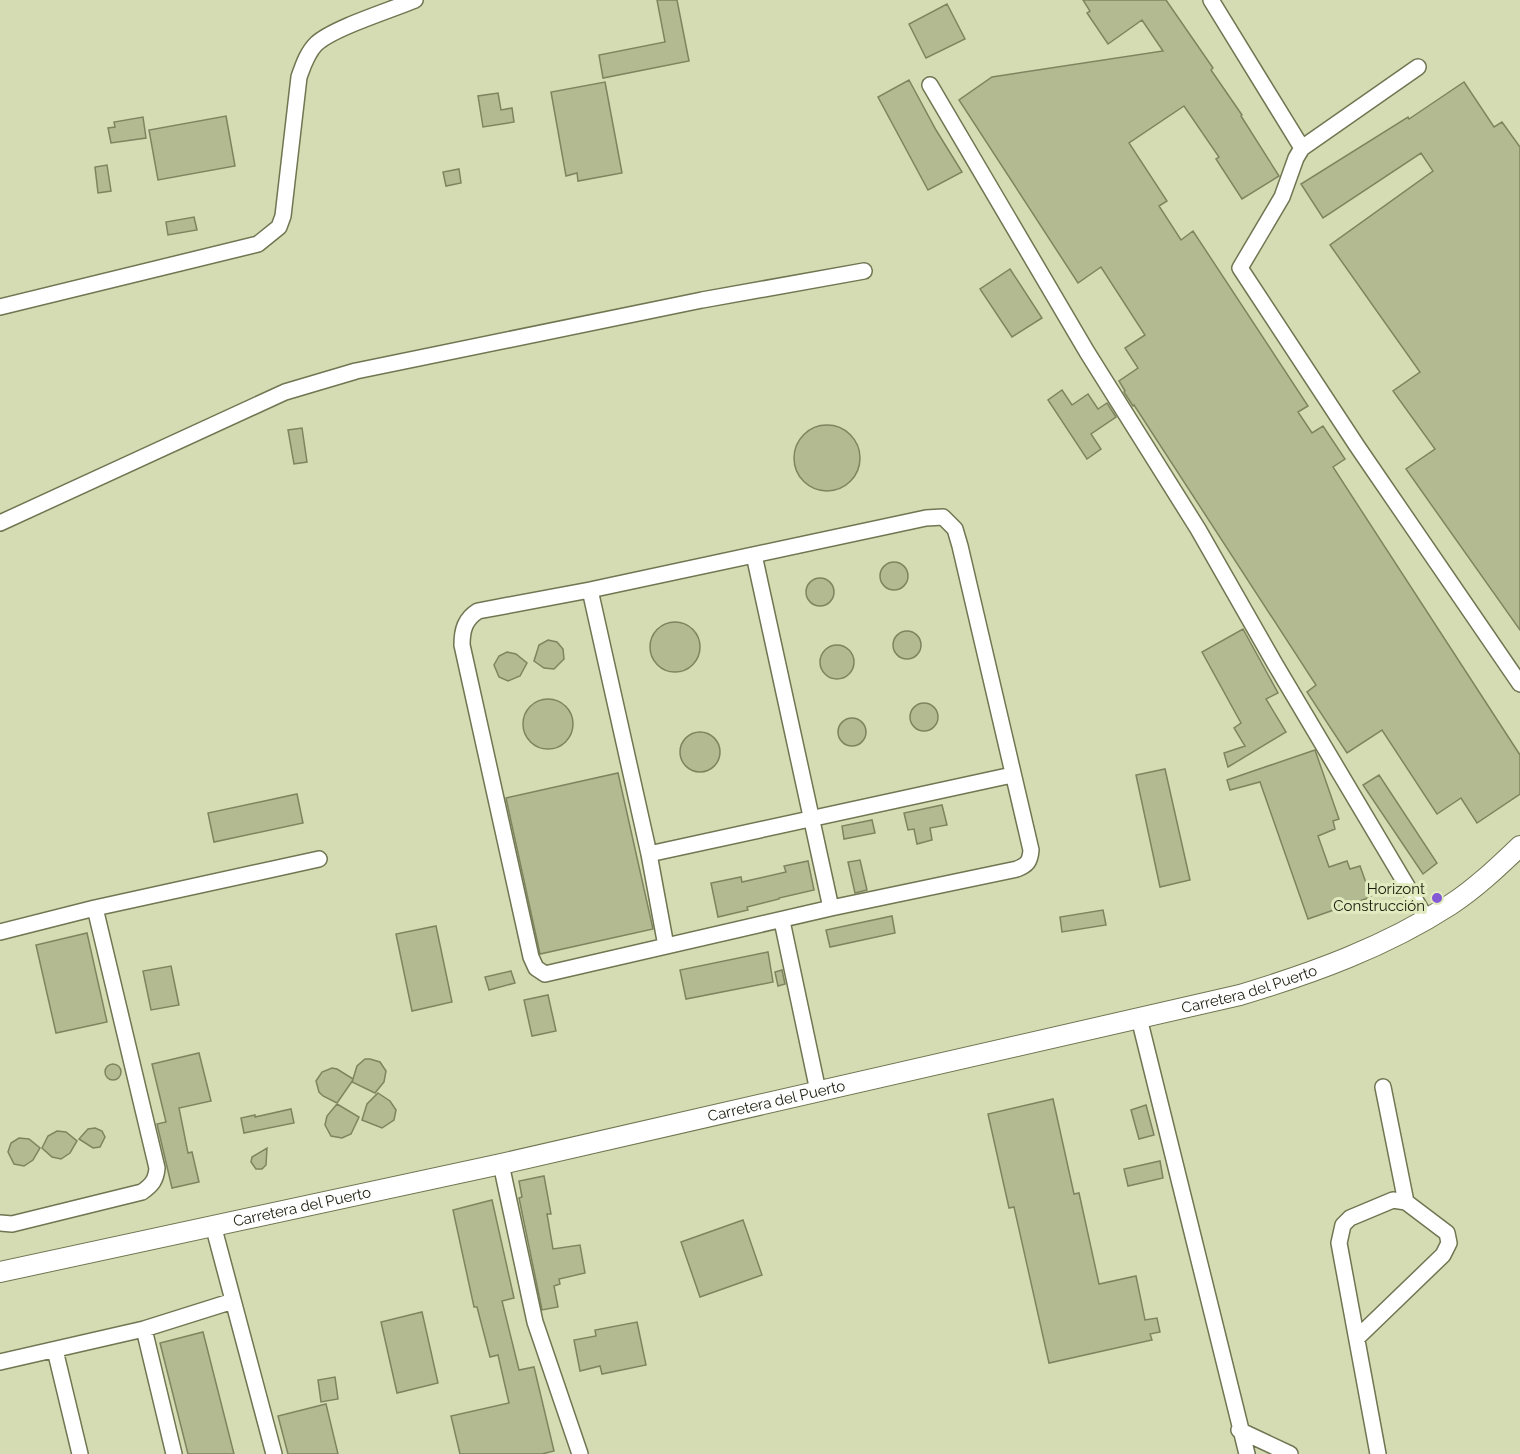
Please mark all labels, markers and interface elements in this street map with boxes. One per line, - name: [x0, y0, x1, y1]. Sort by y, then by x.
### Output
- place label: Horizont Construcción: [1333, 880, 1425, 915]
- marker: Horizont Construcción: [1430, 891, 1444, 905]
- street label: Carretera del Puerto: [1180, 961, 1320, 1017]
- street label: Carretera del Puerto: [706, 1077, 847, 1125]
- street label: Carretera del Puerto: [232, 1183, 373, 1230]

